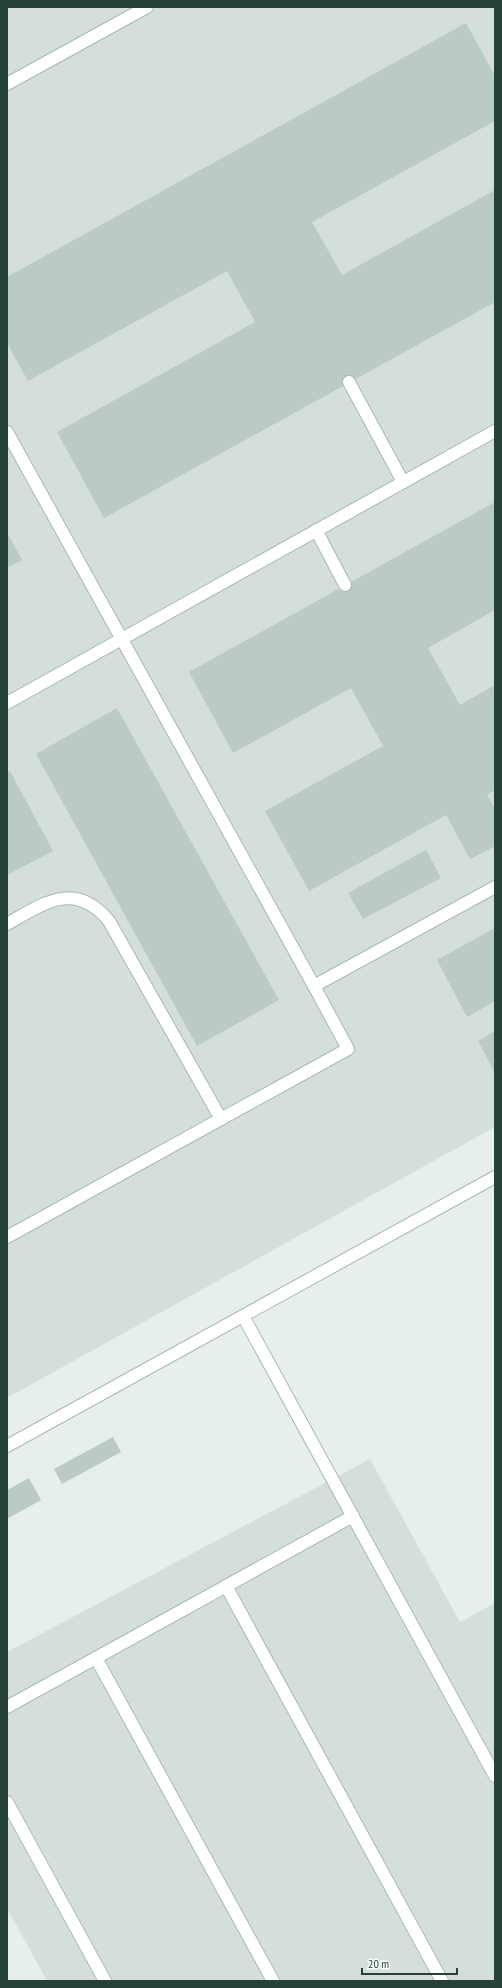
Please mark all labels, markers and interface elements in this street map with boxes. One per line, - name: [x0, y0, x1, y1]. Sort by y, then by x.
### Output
- scale bar: [362, 1950, 457, 1976]
- text: 20 m: [368, 1956, 389, 1971]

